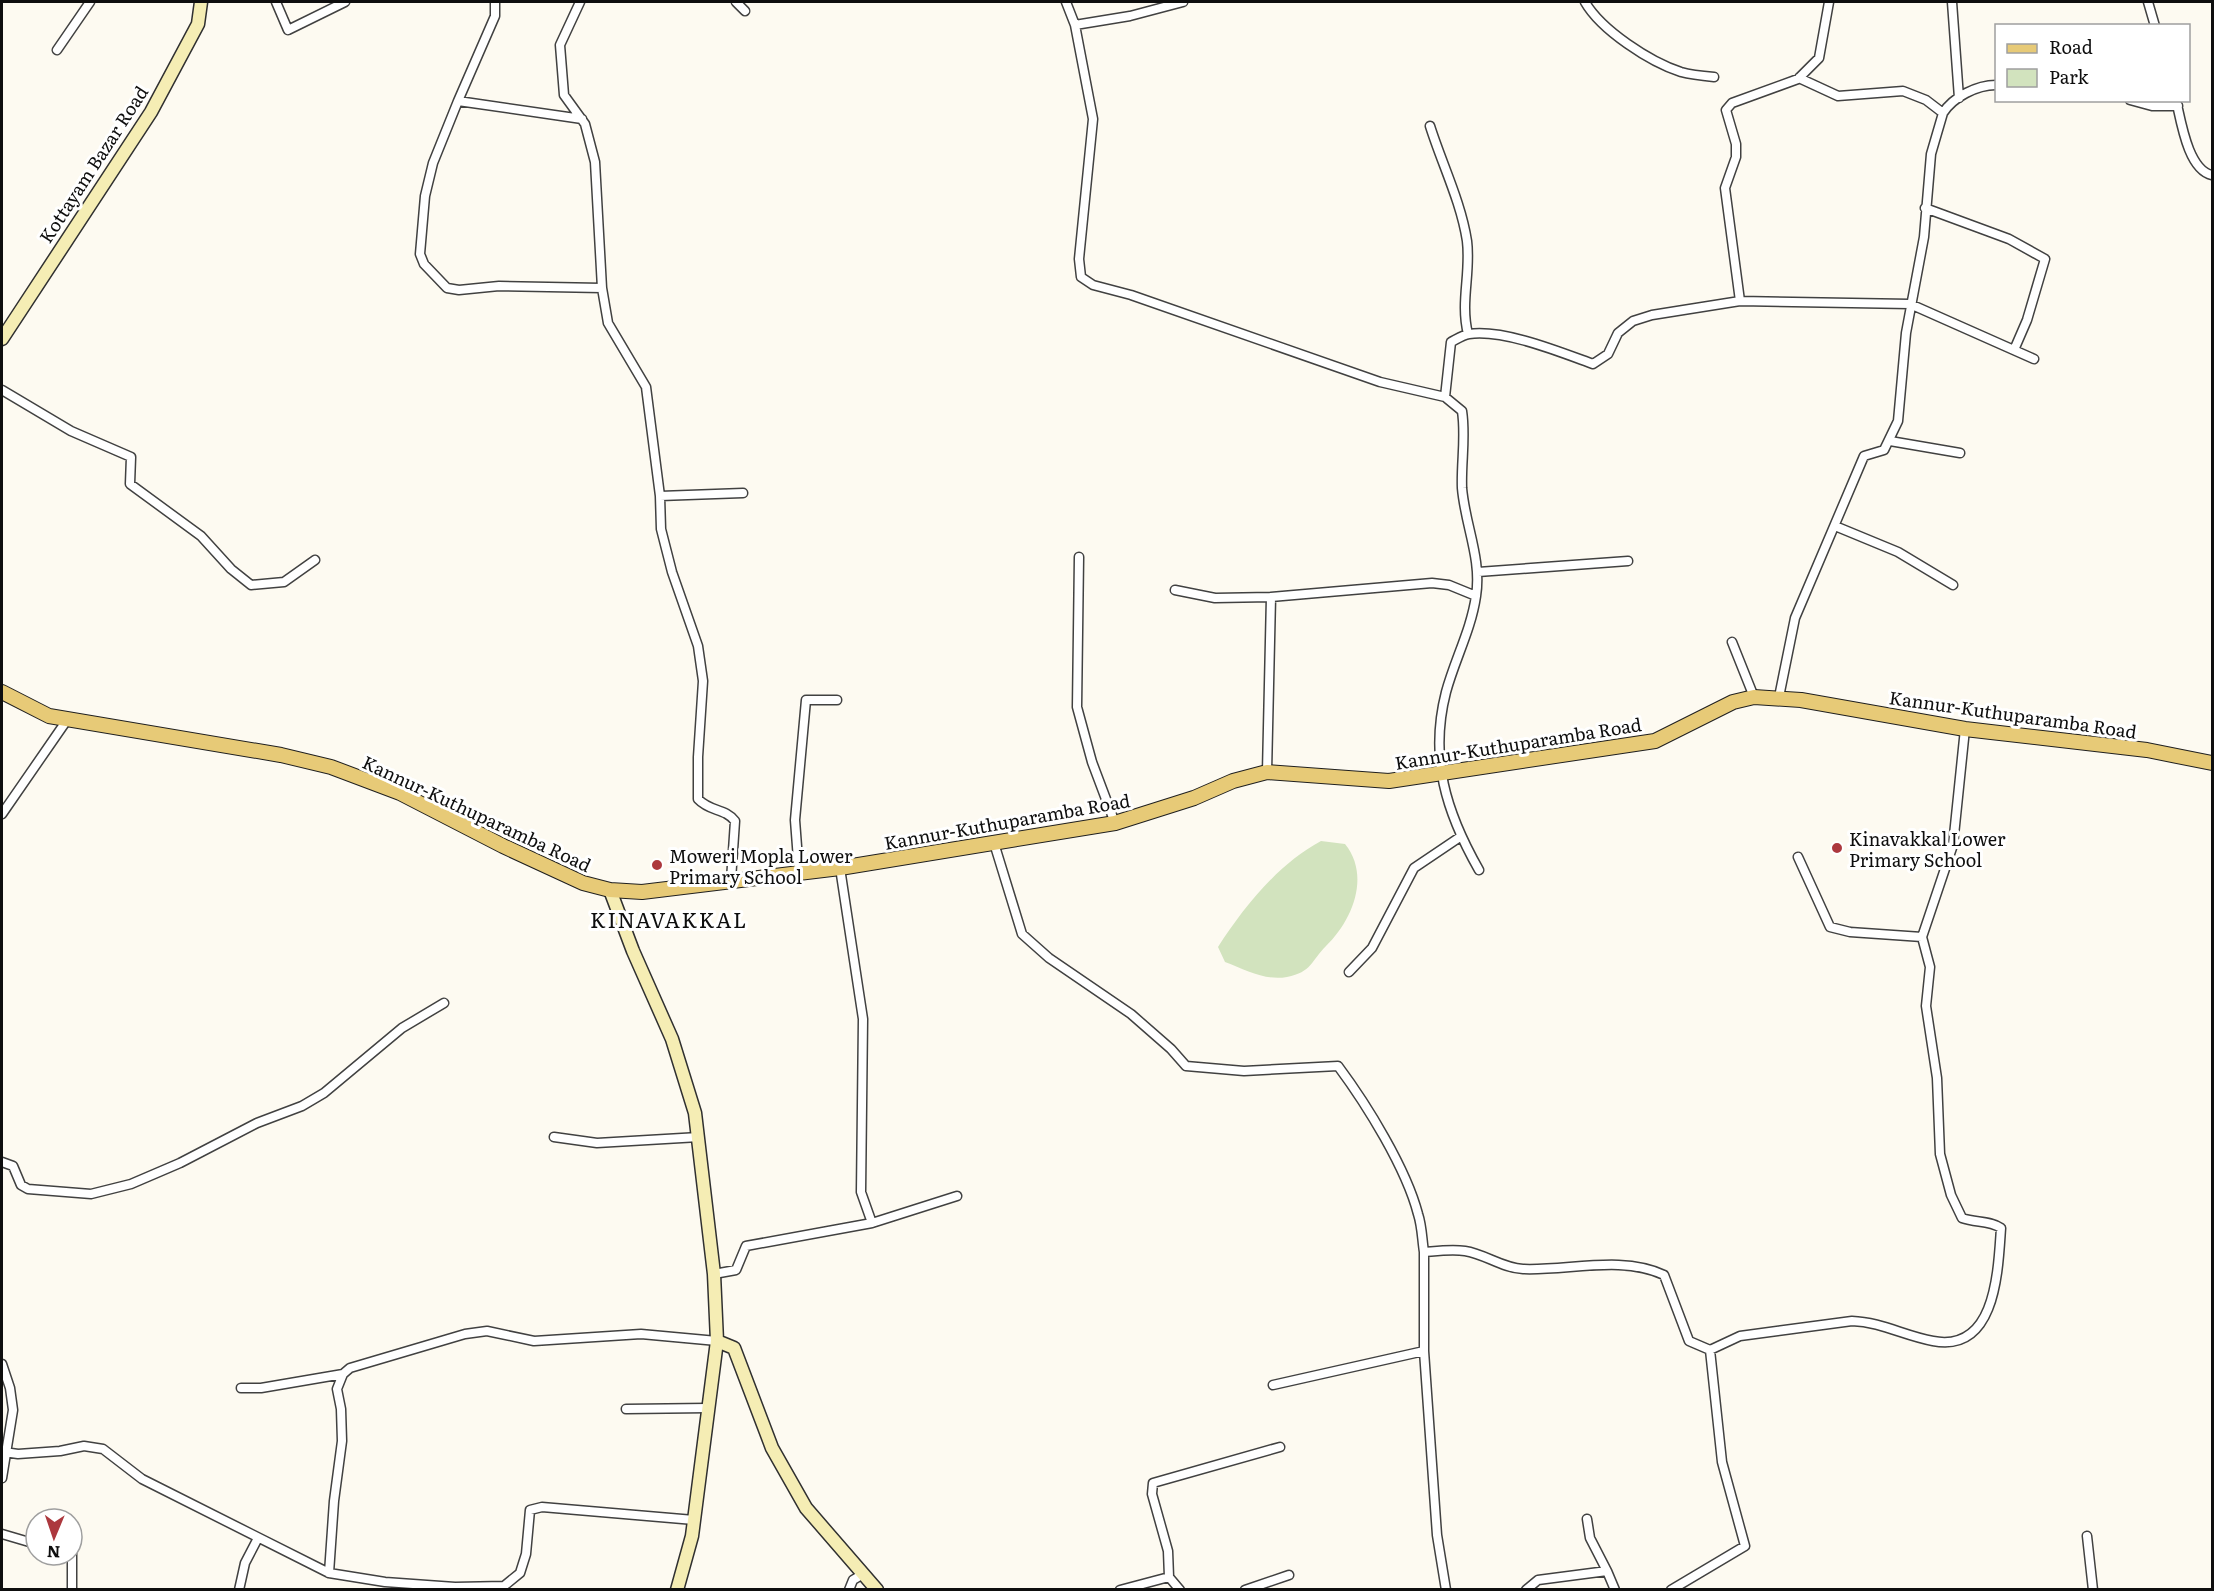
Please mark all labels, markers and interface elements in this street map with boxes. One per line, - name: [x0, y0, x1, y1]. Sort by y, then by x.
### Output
- legend: [1995, 24, 2190, 102]
- text: Road: [2049, 33, 2093, 60]
- text: Park: [2049, 63, 2090, 90]
- street label: Kottayam Bazar Road: [32, 80, 154, 248]
- street label: Kannur-Kuthuparamba Road: [1888, 683, 2138, 745]
- street label: Kannur-Kuthuparamba Road: [1393, 710, 1643, 776]
- street label: Kannur-Kuthuparamba Road: [358, 748, 596, 878]
- street label: Kannur-Kuthuparamba Road: [882, 786, 1132, 856]
- place label: Kinavakkal Lower Primary School: [1849, 825, 2006, 873]
- marker: Kinavakkal Lower Primary School: [1830, 841, 1844, 855]
- place label: Moweri Mopla Lower Primary School: [669, 842, 853, 890]
- marker: Moweri Mopla Lower Primary School: [650, 858, 664, 872]
- district label: KINAVAKKAL: [590, 903, 748, 934]
- north arrow: [24, 1507, 84, 1567]
- text: N: [46, 1541, 61, 1565]

